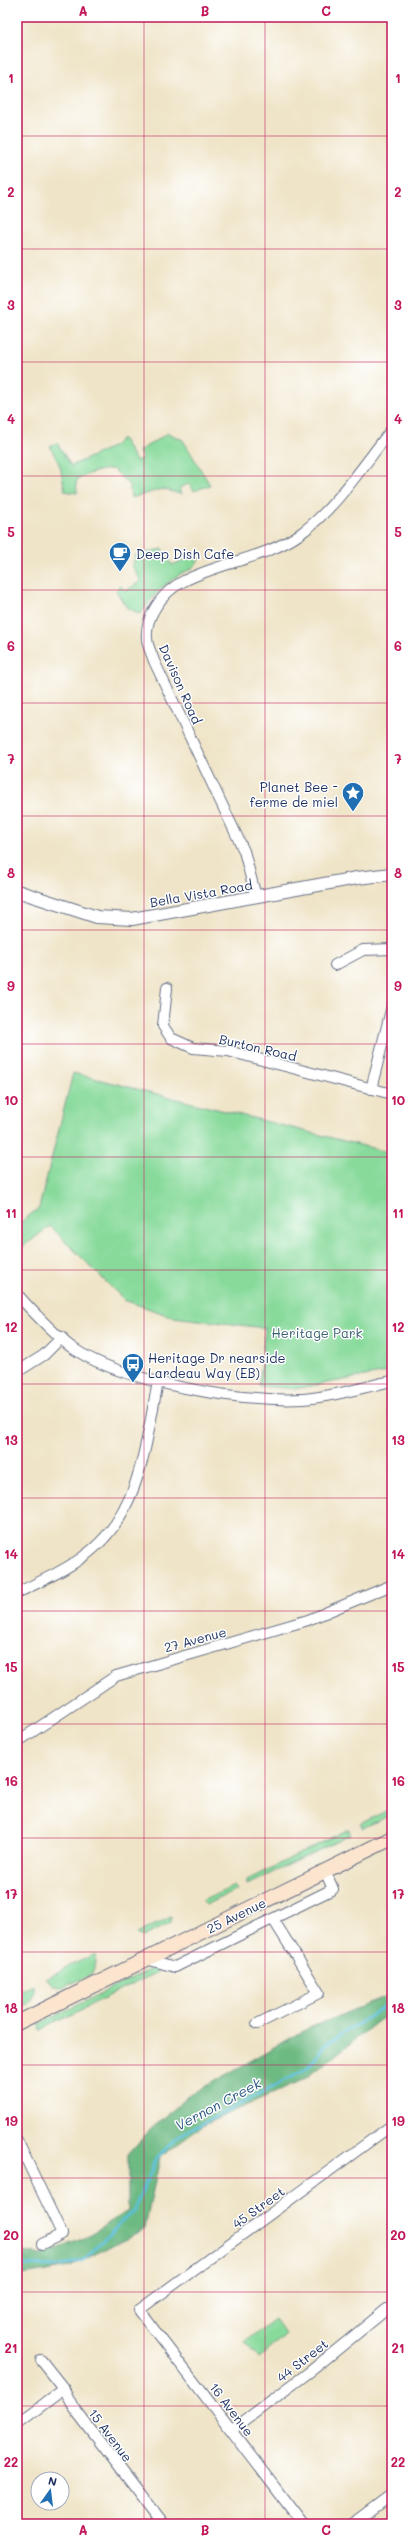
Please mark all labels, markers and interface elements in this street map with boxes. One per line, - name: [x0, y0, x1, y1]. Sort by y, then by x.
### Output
- text: A: [78, 2, 88, 19]
- text: B: [201, 2, 210, 19]
- text: C: [321, 2, 331, 19]
- text: 1: [8, 69, 14, 86]
- text: 1: [395, 69, 401, 86]
- text: 2: [7, 183, 15, 200]
- text: 2: [394, 183, 402, 200]
- text: 3: [7, 296, 15, 313]
- text: 3: [394, 296, 402, 313]
- text: 4: [7, 410, 15, 427]
- text: 4: [394, 410, 402, 427]
- text: 5: [7, 523, 15, 540]
- text: 5: [394, 523, 402, 540]
- cafe icon: Deep Dish Cafe: [107, 540, 133, 573]
- place label: Deep Dish Cafe: [136, 545, 234, 562]
- text: 6: [7, 637, 15, 654]
- text: 6: [394, 637, 402, 654]
- street label: Davison Road: [156, 641, 206, 727]
- text: 7: [7, 750, 15, 767]
- text: 7: [394, 750, 402, 767]
- place label: Planet Bee - ferme de miel: [250, 778, 338, 810]
- place icon: Planet Bee - ferme de miel: [340, 780, 366, 813]
- text: 8: [7, 864, 15, 881]
- text: 8: [394, 864, 402, 881]
- street label: Bella Vista Road: [148, 876, 254, 910]
- text: 9: [7, 977, 15, 994]
- text: 9: [394, 977, 402, 994]
- street label: Burton Road: [218, 1030, 298, 1064]
- text: 10: [4, 1091, 18, 1108]
- text: 10: [391, 1091, 405, 1108]
- text: 11: [5, 1204, 17, 1221]
- text: 11: [392, 1204, 404, 1221]
- text: 12: [4, 1318, 18, 1335]
- text: 12: [391, 1318, 405, 1335]
- park label: Heritage Park: [272, 1324, 363, 1341]
- place label: Heritage Dr nearside Lardeau Way (EB): [148, 1349, 285, 1381]
- bus stop icon: Heritage Dr nearside Lardeau Way (EB): [120, 1351, 146, 1384]
- text: 13: [4, 1431, 18, 1448]
- text: 13: [391, 1431, 405, 1448]
- text: 14: [4, 1545, 18, 1562]
- text: 14: [391, 1545, 405, 1562]
- street label: 27 Avenue: [162, 1623, 228, 1655]
- text: 15: [4, 1658, 18, 1675]
- text: 15: [391, 1658, 405, 1675]
- text: 16: [4, 1772, 18, 1789]
- text: 16: [391, 1772, 405, 1789]
- text: 17: [4, 1885, 18, 1902]
- text: 17: [391, 1885, 405, 1902]
- street label: 25 Avenue: [204, 1893, 268, 1937]
- text: 18: [4, 1999, 18, 2016]
- text: 18: [391, 1999, 405, 2016]
- water label: Vernon Creek: [172, 2073, 265, 2135]
- text: 19: [4, 2112, 18, 2129]
- text: 19: [391, 2112, 405, 2129]
- street label: 45 Street: [228, 2182, 288, 2232]
- text: 20: [3, 2226, 19, 2243]
- text: 20: [390, 2226, 406, 2243]
- street label: 44 Street: [273, 2334, 331, 2385]
- text: 21: [4, 2339, 18, 2356]
- text: 21: [391, 2339, 405, 2356]
- street label: 16 Avenue: [206, 2379, 258, 2439]
- street label: 15 Avenue: [85, 2405, 137, 2465]
- text: 22: [4, 2453, 18, 2470]
- text: 22: [391, 2453, 405, 2470]
- north arrow: [30, 2471, 70, 2511]
- text: N: [47, 2473, 58, 2489]
- text: A: [78, 2521, 88, 2538]
- text: B: [201, 2521, 210, 2538]
- text: C: [321, 2521, 331, 2538]

